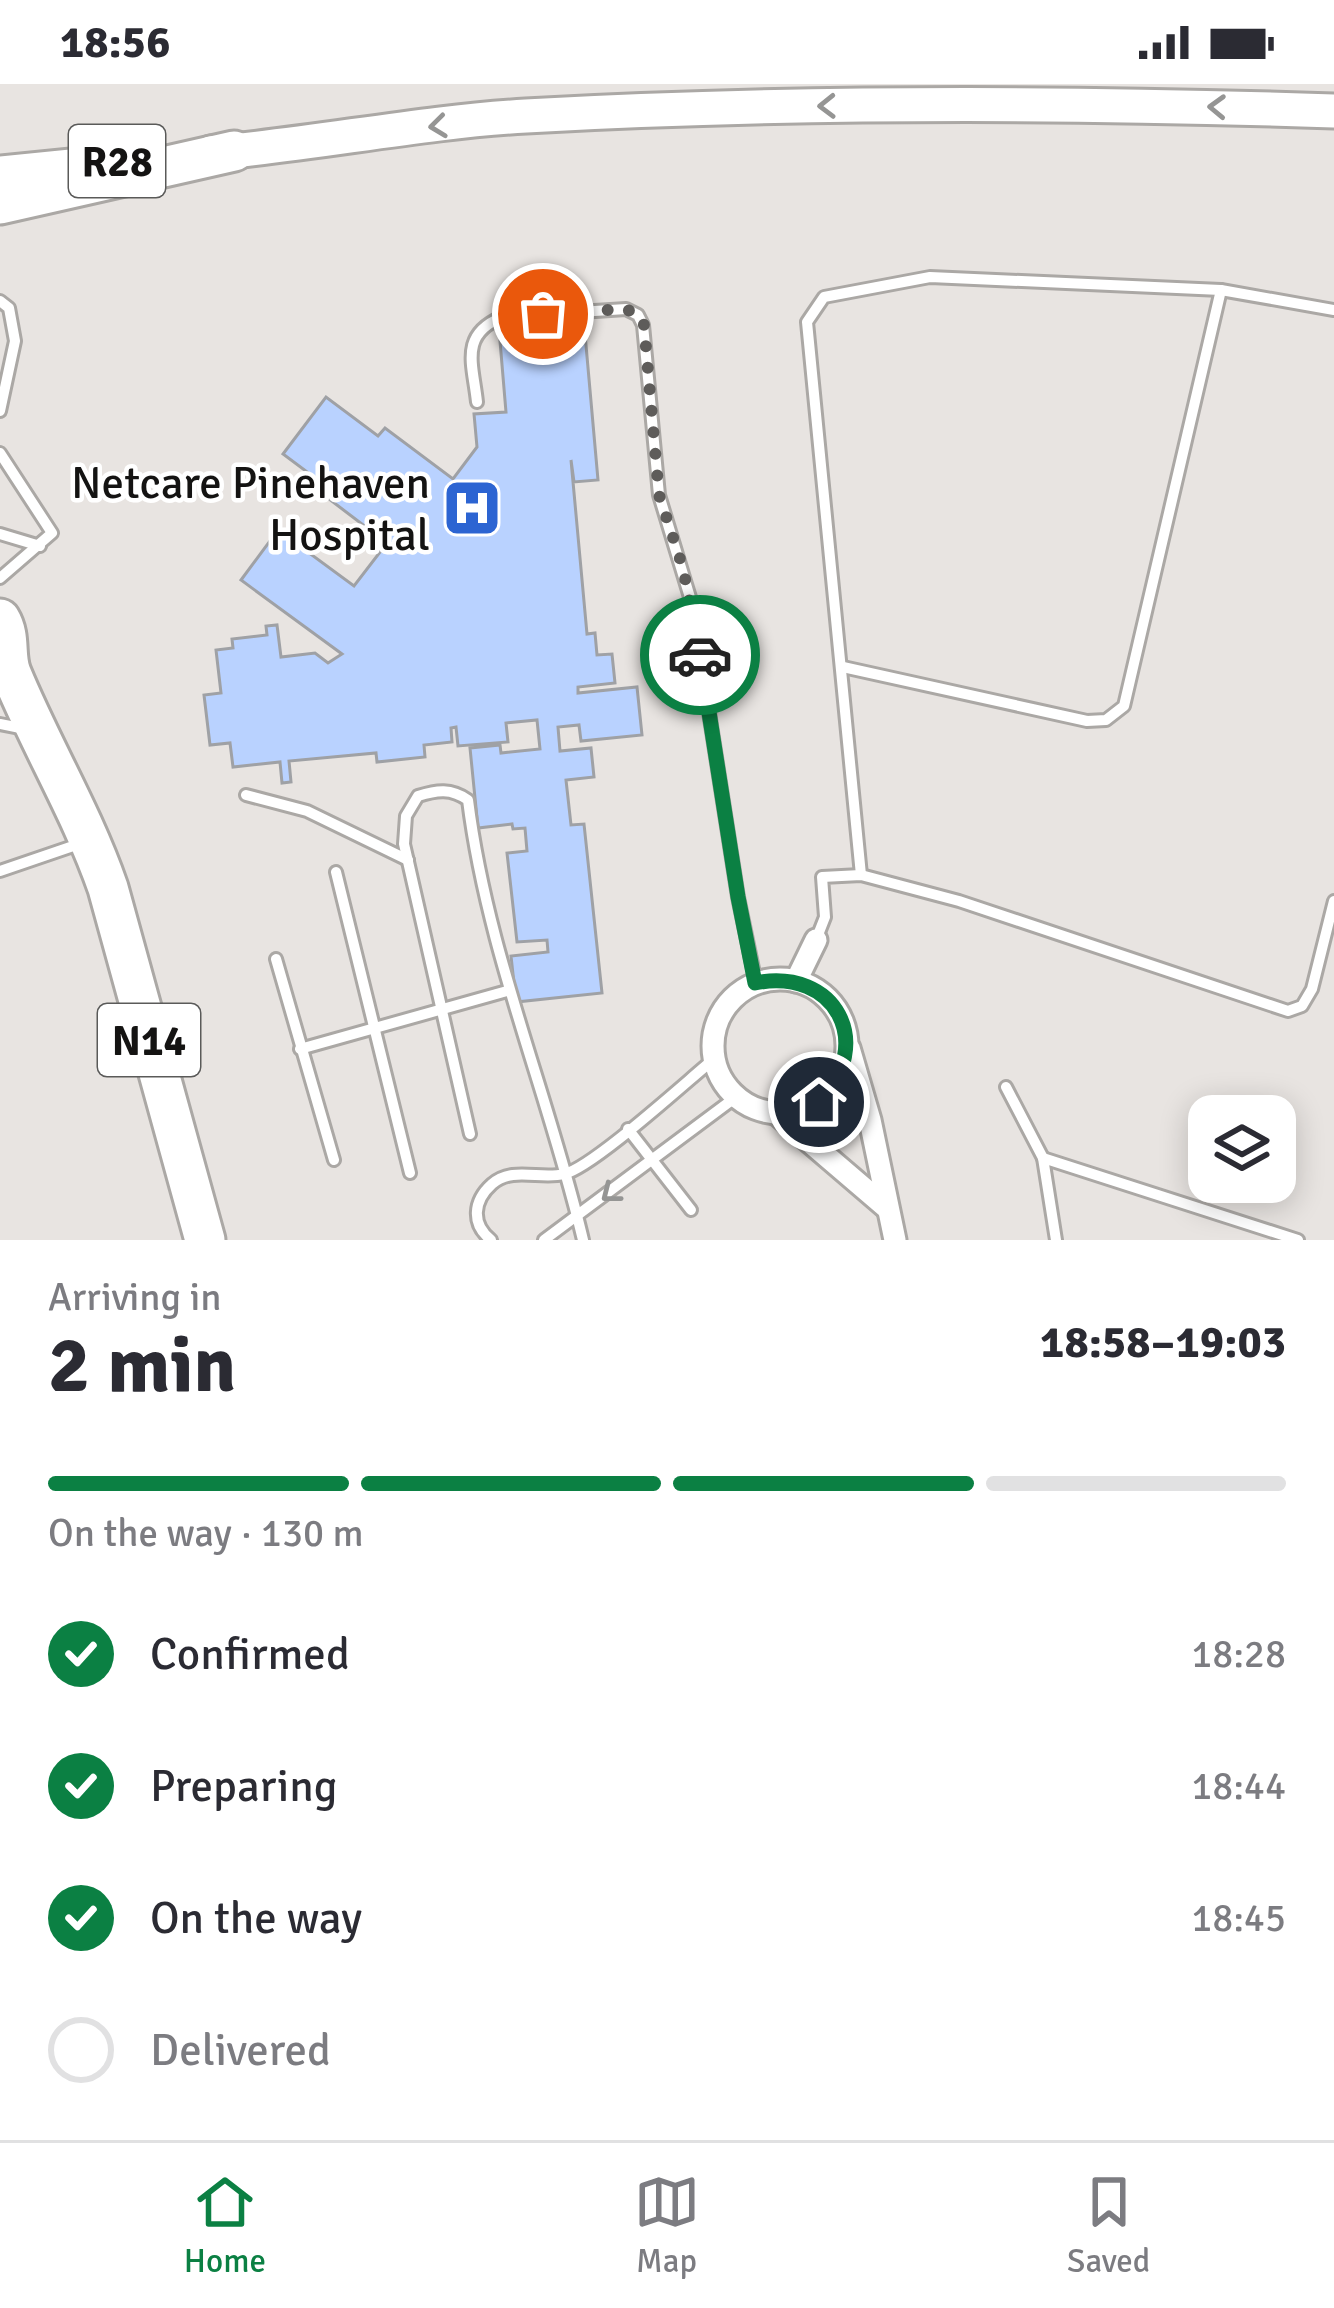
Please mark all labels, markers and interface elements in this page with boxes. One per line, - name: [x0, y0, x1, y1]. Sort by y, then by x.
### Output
- text: 18:56: [60, 15, 170, 70]
- one-way arrow: [817, 92, 836, 118]
- one-way arrow: [1207, 95, 1226, 121]
- one-way arrow: [428, 113, 448, 139]
- road number: R28: [69, 125, 165, 197]
- pin: [492, 263, 594, 365]
- icon: bag: [510, 281, 576, 347]
- place label: Netcare Pinehaven Hospital: [71, 456, 430, 563]
- hospital icon: Netcare Pinehaven Hospital: [441, 477, 503, 539]
- courier: [640, 595, 760, 715]
- icon: car: [667, 622, 733, 688]
- road number: N14: [98, 1004, 200, 1076]
- pin: [768, 1051, 870, 1153]
- icon: home: [786, 1069, 852, 1135]
- map controls: [1188, 1095, 1296, 1203]
- button: layers: [1188, 1095, 1296, 1203]
- one-way arrow: [602, 1179, 623, 1201]
- text: Arriving in: [48, 1273, 222, 1321]
- text: 18:58–19:03: [1040, 1315, 1286, 1370]
- text: 2 min: [48, 1318, 236, 1414]
- text: On the way · 130 m: [48, 1509, 364, 1557]
- icon: check: [48, 1621, 114, 1687]
- text: Confirmed: [150, 1627, 350, 1682]
- text: 18:28: [1191, 1630, 1286, 1678]
- icon: check: [48, 1753, 114, 1819]
- text: Preparing: [150, 1759, 338, 1814]
- text: 18:44: [1191, 1762, 1286, 1810]
- icon: check: [48, 1885, 114, 1951]
- text: On the way: [150, 1891, 362, 1946]
- text: 18:45: [1191, 1894, 1286, 1942]
- text: Delivered: [150, 2023, 331, 2078]
- tab: Home: [184, 2169, 266, 2282]
- tab: Map: [634, 2169, 700, 2282]
- tab: Saved: [1067, 2169, 1150, 2282]

